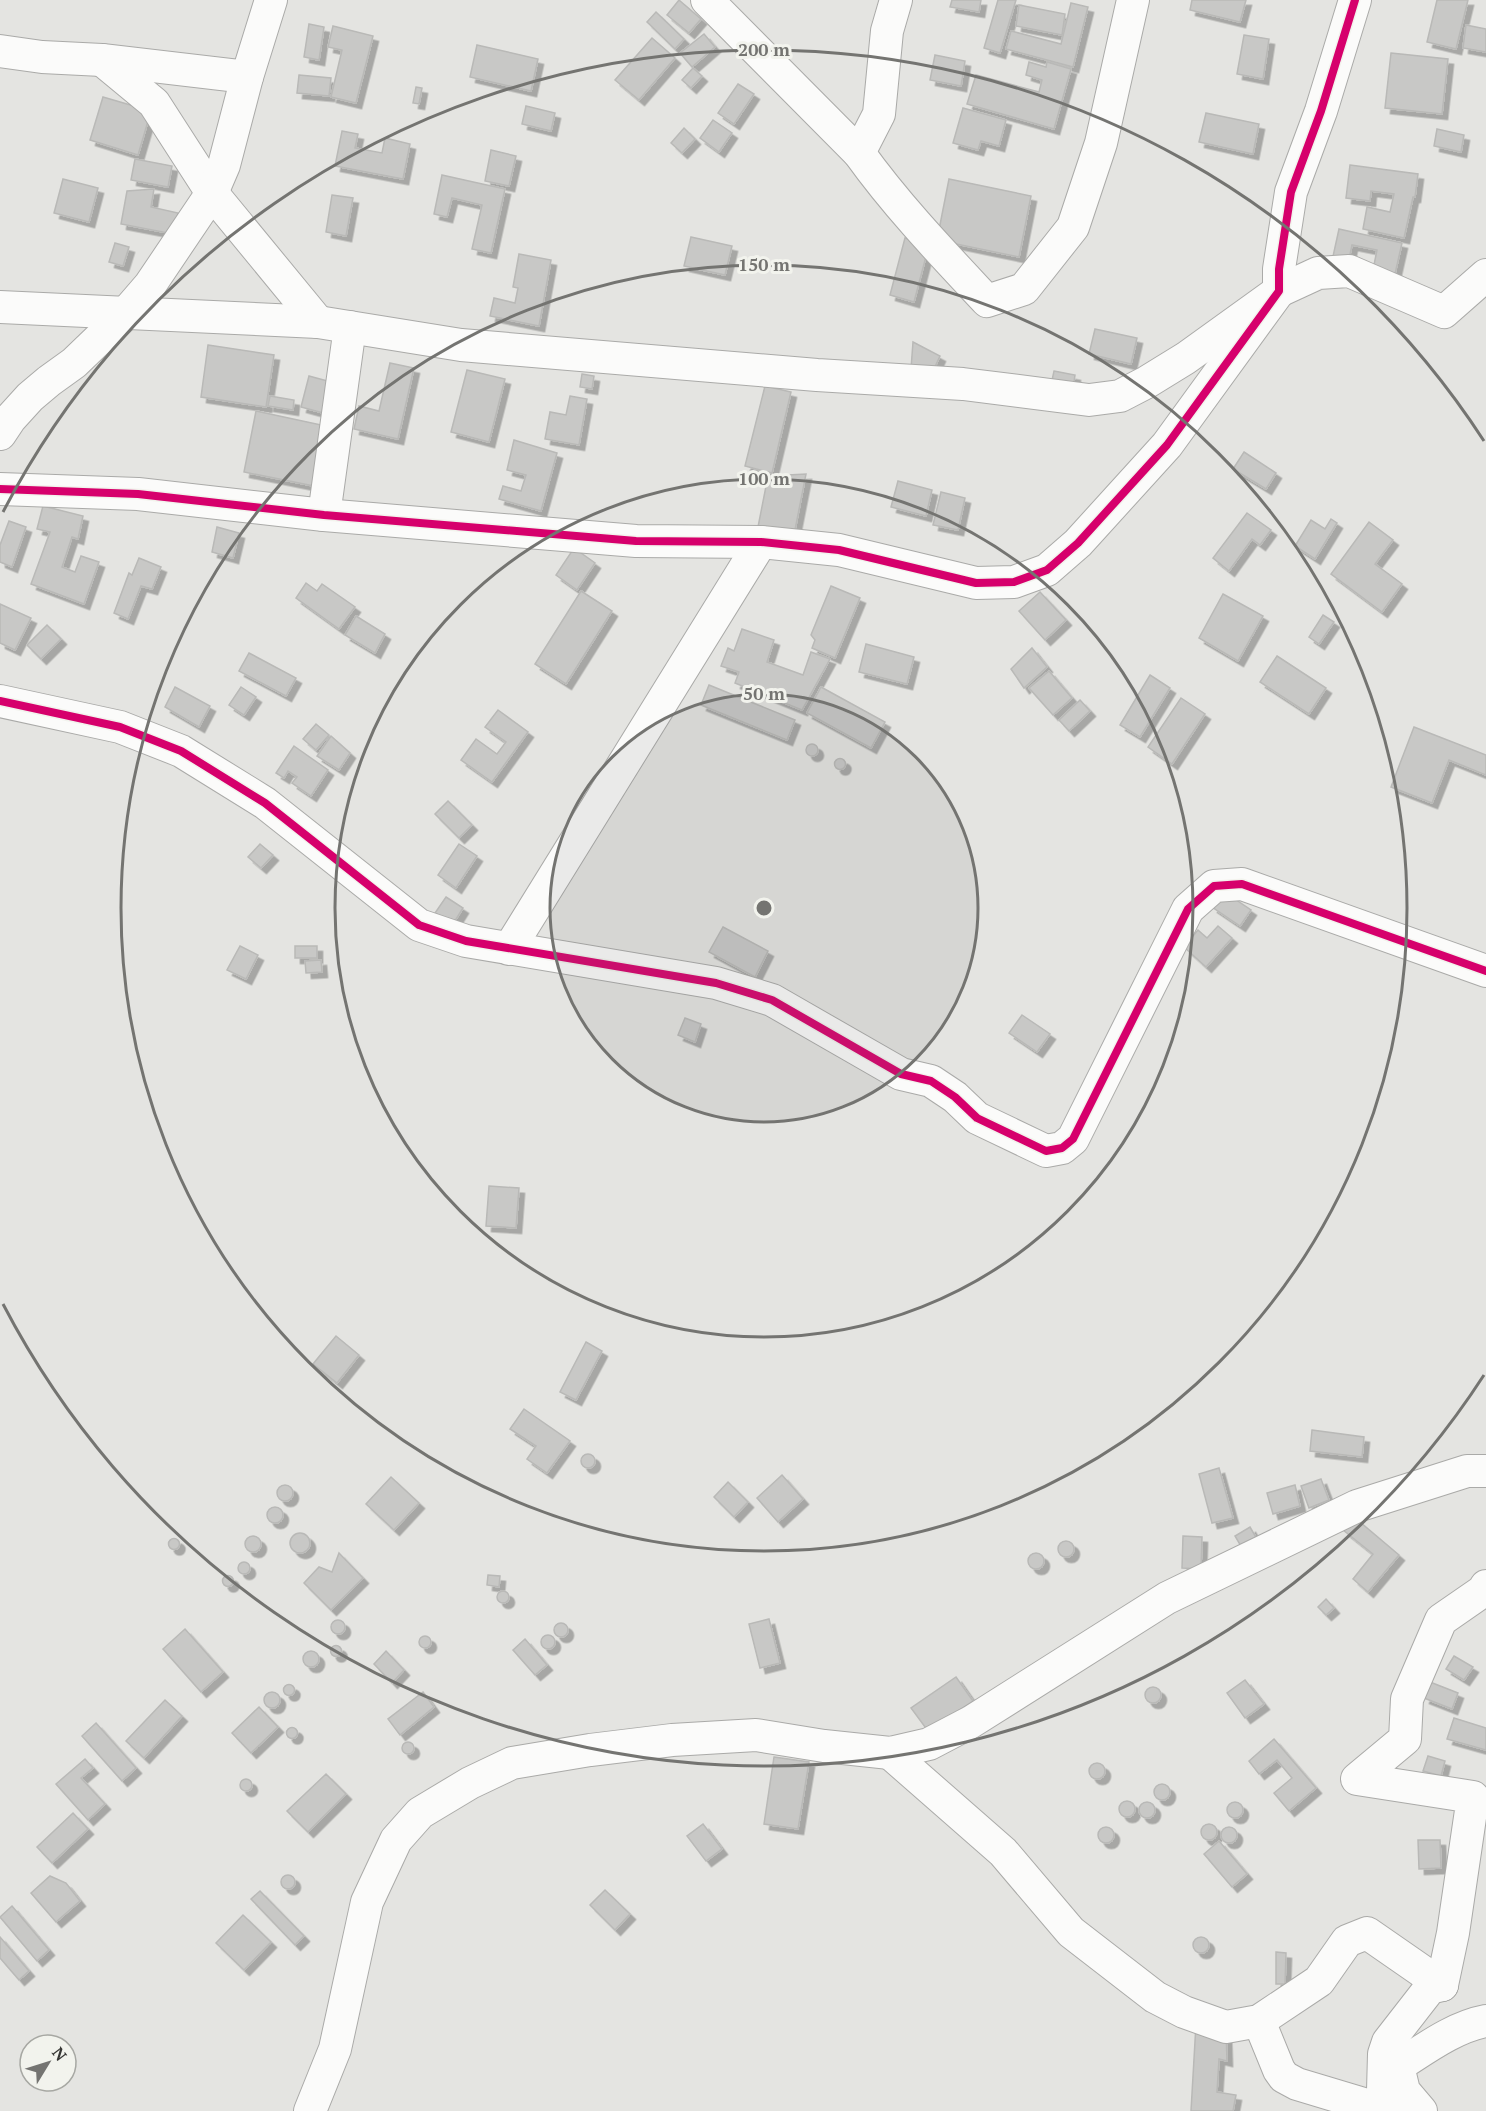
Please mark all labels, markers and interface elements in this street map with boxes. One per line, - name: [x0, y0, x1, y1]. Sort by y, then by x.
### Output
- text: 200 m: [738, 37, 790, 61]
- text: 150 m: [738, 252, 790, 276]
- text: 100 m: [738, 466, 790, 490]
- text: 50 m: [743, 681, 785, 705]
- centre of rings: [754, 898, 774, 918]
- north arrow: [18, 2033, 78, 2093]
- text: N: [47, 2042, 72, 2065]

